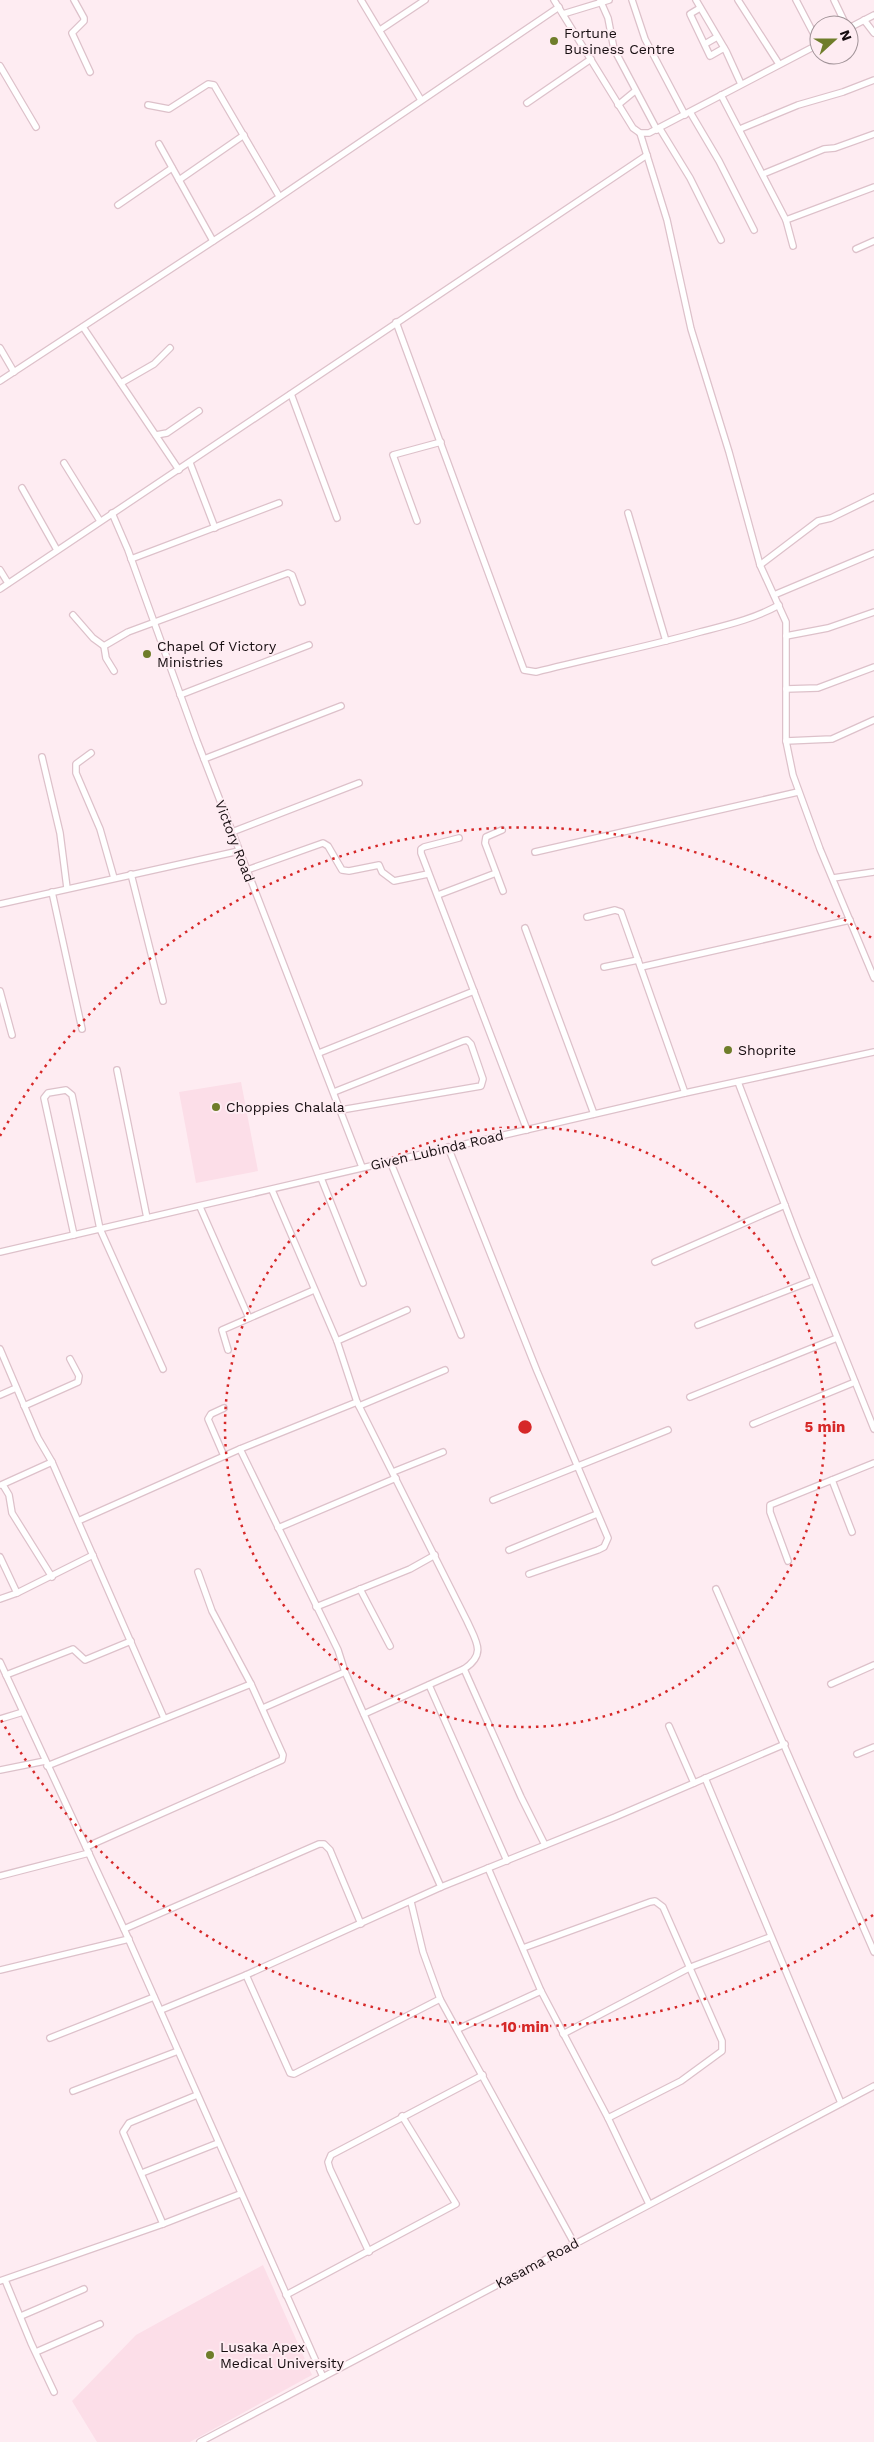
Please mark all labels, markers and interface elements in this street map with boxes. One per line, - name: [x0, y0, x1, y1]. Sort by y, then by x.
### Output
- north arrow: [809, 15, 859, 65]
- place label: Fortune Business Centre: [564, 25, 675, 57]
- text: N: [837, 28, 855, 43]
- marker: Fortune Business Centre: [548, 35, 560, 47]
- place label: Chapel Of Victory Ministries: [157, 638, 277, 670]
- marker: Chapel Of Victory Ministries: [141, 648, 153, 660]
- street label: Victory Road: [212, 798, 258, 884]
- place label: Shoprite: [738, 1042, 796, 1058]
- marker: Shoprite: [722, 1044, 734, 1056]
- place label: Choppies Chalala: [226, 1099, 345, 1115]
- marker: Choppies Chalala: [210, 1101, 222, 1113]
- street label: Given Lubinda Road: [369, 1127, 505, 1173]
- centre of rings: [516, 1418, 534, 1436]
- text: 5 min: [805, 1418, 845, 1436]
- text: 10 min: [501, 2018, 549, 2036]
- street label: Kasama Road: [493, 2234, 581, 2292]
- place label: Lusaka Apex Medical University: [220, 2339, 345, 2371]
- marker: Lusaka Apex Medical University: [204, 2349, 216, 2361]

